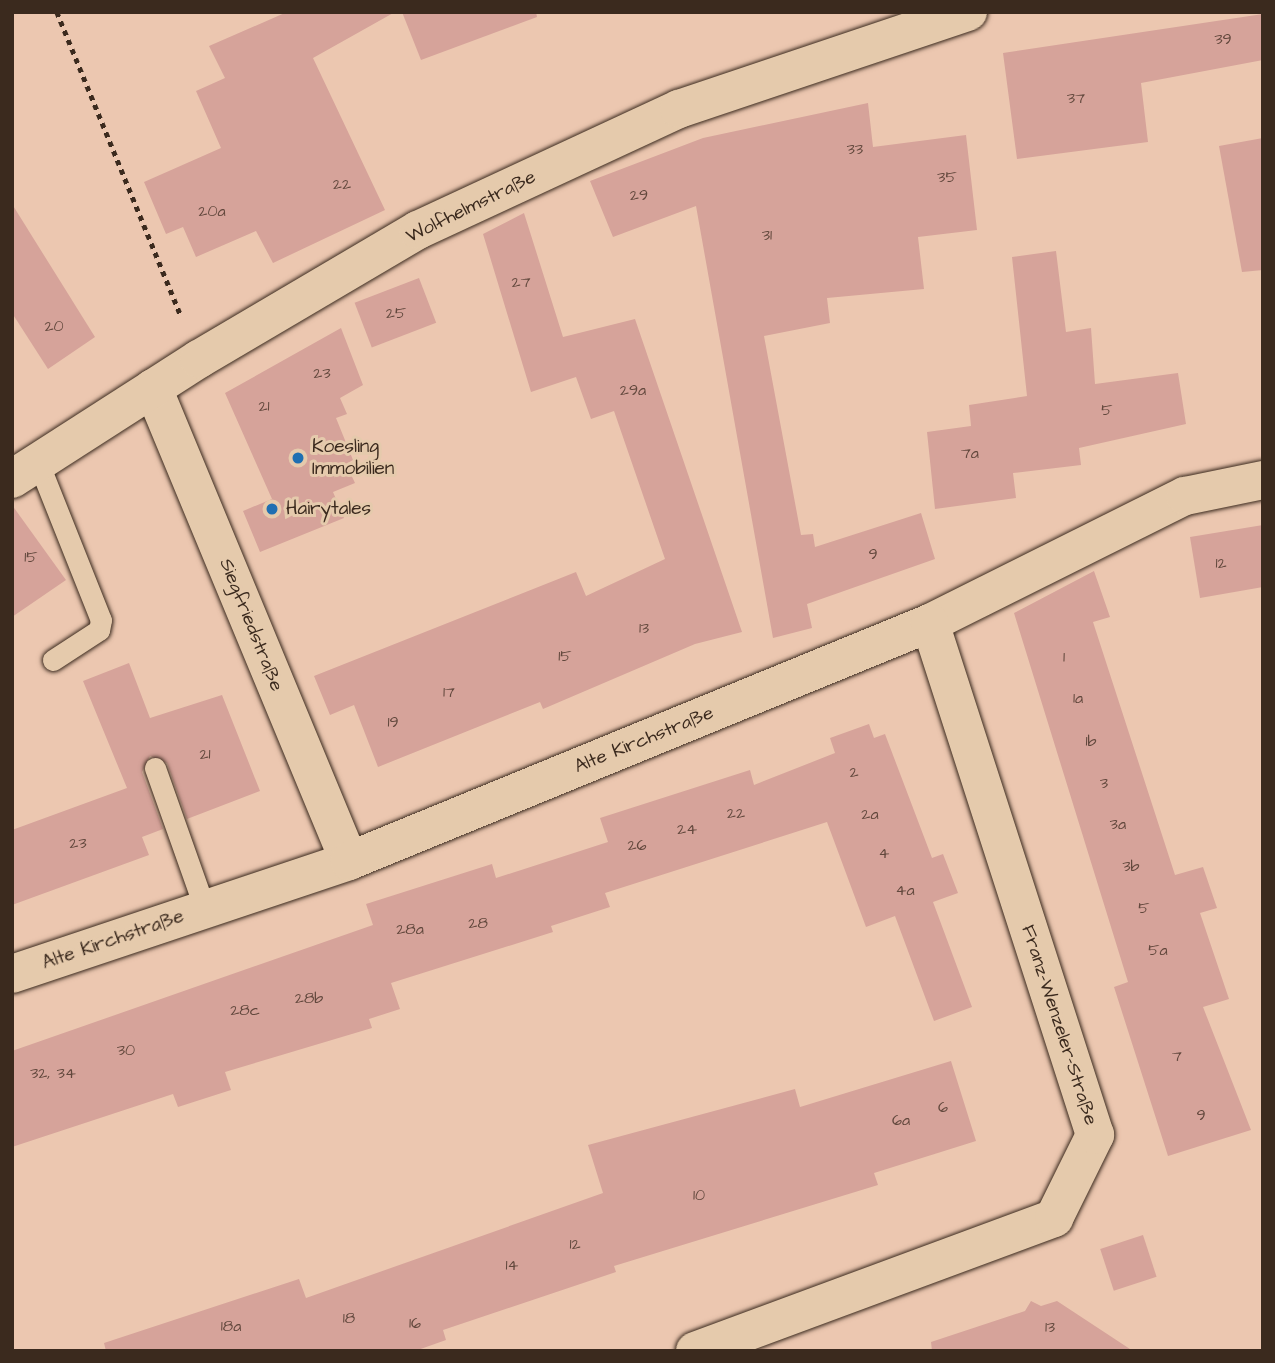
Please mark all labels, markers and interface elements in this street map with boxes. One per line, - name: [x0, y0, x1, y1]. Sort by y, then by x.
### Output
- house number: 39: [1214, 29, 1232, 49]
- house number: 37: [1067, 88, 1085, 108]
- house number: 33: [847, 139, 863, 159]
- street label: Wolfhelmstraße: [402, 166, 540, 248]
- house number: 35: [937, 167, 957, 187]
- house number: 22: [333, 174, 351, 194]
- house number: 29: [630, 185, 648, 205]
- house number: 20a: [198, 201, 226, 221]
- house number: 31: [762, 225, 772, 245]
- house number: 27: [512, 272, 530, 292]
- house number: 25: [386, 303, 406, 323]
- house number: 20: [44, 316, 64, 336]
- house number: 23: [313, 363, 331, 383]
- house number: 29a: [620, 380, 646, 400]
- house number: 21: [258, 396, 270, 416]
- house number: 5: [1101, 400, 1113, 420]
- place label: Koesling Immobilien: [312, 436, 394, 480]
- house number: 7a: [961, 443, 979, 463]
- marker: Koesling Immobilien: [290, 450, 306, 466]
- place label: Hairytales: [286, 498, 371, 520]
- marker: Hairytales: [264, 501, 280, 517]
- house number: 9: [868, 544, 878, 564]
- house number: 15: [24, 547, 38, 567]
- house number: 12: [1215, 553, 1227, 573]
- street label: Siegfriedstraße: [214, 555, 288, 695]
- house number: 13: [639, 618, 649, 638]
- house number: 15: [558, 646, 572, 666]
- house number: 1: [1063, 647, 1065, 667]
- house number: 17: [443, 682, 455, 702]
- house number: 1a: [1073, 688, 1083, 708]
- street label: Alte Kirchstraße: [571, 702, 717, 778]
- house number: 19: [387, 712, 399, 732]
- house number: 1b: [1085, 731, 1097, 751]
- house number: 21: [199, 744, 211, 764]
- house number: 2: [849, 762, 859, 782]
- house number: 3: [1100, 773, 1108, 793]
- house number: 22: [727, 803, 745, 823]
- house number: 2a: [861, 804, 879, 824]
- house number: 3a: [1110, 814, 1126, 834]
- house number: 24: [677, 819, 697, 839]
- house number: 23: [69, 833, 87, 853]
- house number: 26: [627, 835, 647, 855]
- house number: 4: [879, 843, 889, 863]
- house number: 3b: [1122, 856, 1140, 876]
- house number: 4a: [895, 880, 915, 900]
- house number: 5: [1138, 898, 1150, 918]
- street label: Alte Kirchstraße: [39, 905, 187, 975]
- house number: 28: [468, 913, 488, 933]
- house number: 28a: [396, 919, 424, 939]
- street label: Franz-Wenzeler-Straße: [1016, 922, 1102, 1128]
- house number: 5a: [1148, 940, 1168, 960]
- house number: 28b: [295, 988, 323, 1008]
- house number: 28c: [230, 1000, 260, 1020]
- house number: 30: [117, 1040, 135, 1060]
- house number: 7: [1172, 1046, 1182, 1066]
- house number: 32, 34: [30, 1063, 76, 1083]
- house number: 6: [938, 1097, 948, 1117]
- house number: 9: [1196, 1105, 1206, 1125]
- house number: 6a: [892, 1110, 910, 1130]
- house number: 10: [693, 1185, 705, 1205]
- house number: 12: [569, 1234, 581, 1254]
- house number: 14: [506, 1255, 518, 1275]
- house number: 18: [343, 1308, 355, 1328]
- house number: 16: [409, 1313, 421, 1333]
- house number: 18a: [221, 1316, 241, 1336]
- house number: 13: [1045, 1317, 1055, 1337]

